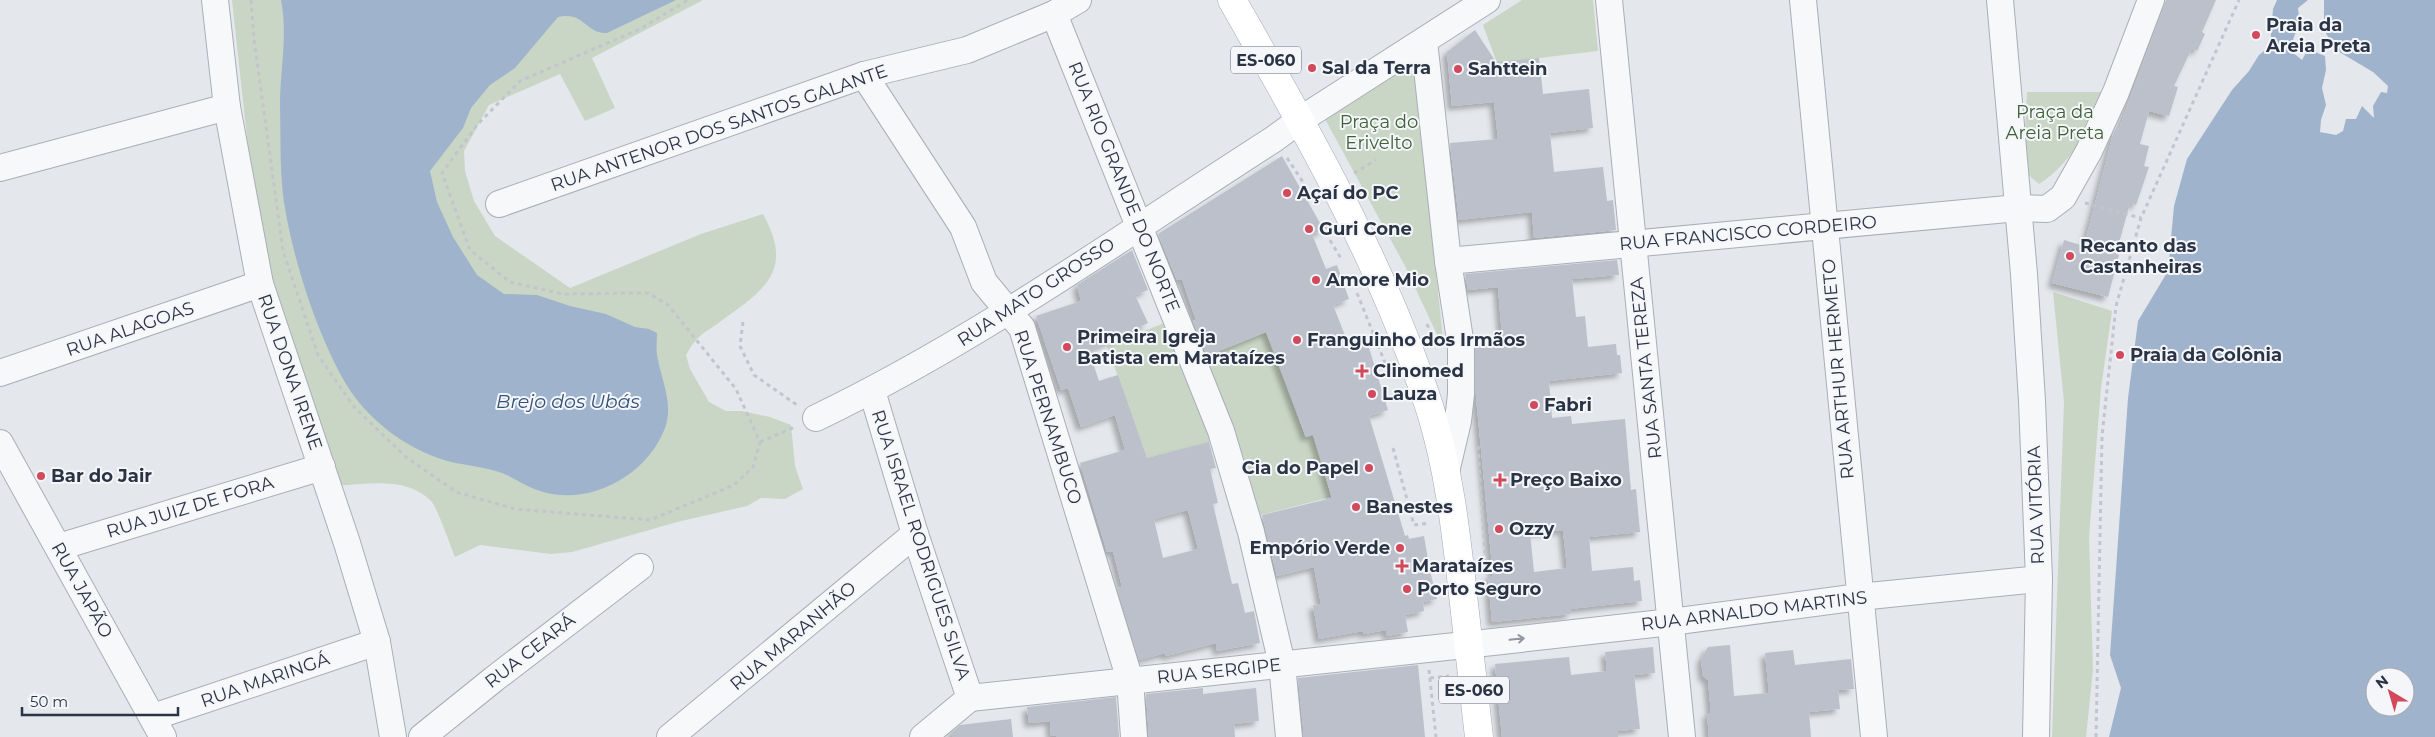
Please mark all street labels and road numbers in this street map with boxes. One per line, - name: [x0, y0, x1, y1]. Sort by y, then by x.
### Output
- road number: ES-060: [1231, 46, 1301, 74]
- street label: RUA RIO GRANDE DO NORTE: [1063, 58, 1185, 316]
- street label: RUA ANTENOR DOS SANTOS GALANTE: [548, 60, 890, 196]
- street label: RUA FRANCISCO CORDEIRO: [1618, 211, 1878, 255]
- street label: RUA MATO GROSSO: [953, 233, 1119, 351]
- street label: RUA ARTHUR HERMETO: [1817, 258, 1859, 480]
- street label: RUA SANTA TEREZA: [1626, 276, 1666, 460]
- street label: RUA DONA IRENE: [253, 291, 327, 453]
- street label: RUA ALAGOAS: [63, 297, 197, 361]
- street label: RUA PERNAMBUCO: [1009, 327, 1087, 507]
- street label: RUA ISRAEL RODRIGUES SILVA: [867, 407, 975, 683]
- street label: RUA VITÓRIA: [2023, 445, 2049, 565]
- street label: RUA JUIZ DE FORA: [104, 471, 276, 543]
- street label: RUA JAPÃO: [47, 538, 117, 642]
- street label: RUA MARANHÃO: [726, 577, 860, 695]
- street label: RUA ARNALDO MARTINS: [1640, 586, 1868, 636]
- street label: RUA CEARÁ: [481, 609, 579, 693]
- street label: RUA MARINGÁ: [198, 648, 332, 712]
- street label: RUA SERGIPE: [1156, 654, 1282, 688]
- road number: ES-060: [1439, 676, 1509, 704]

